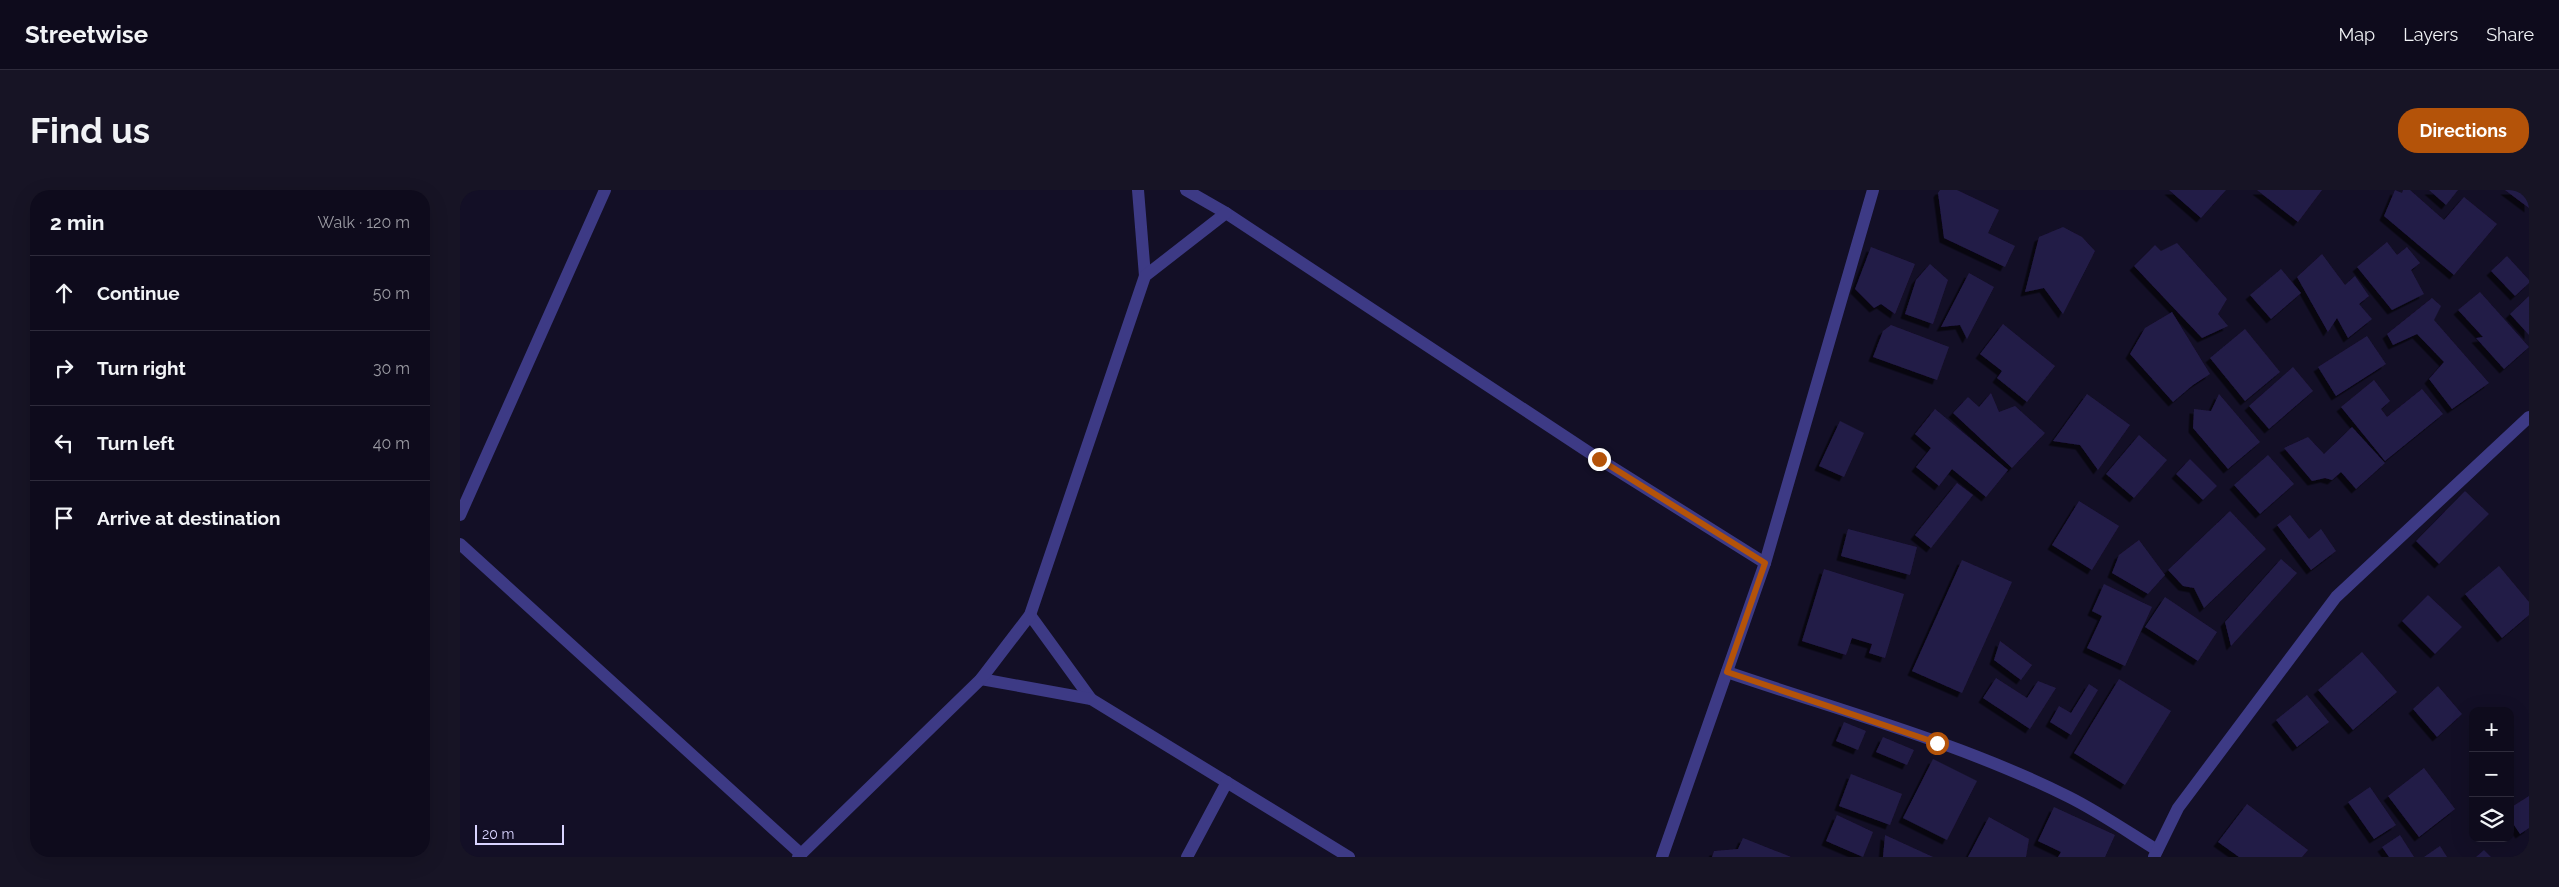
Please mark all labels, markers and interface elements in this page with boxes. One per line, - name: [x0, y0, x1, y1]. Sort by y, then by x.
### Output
- text: Streetwise: [25, 20, 148, 49]
- text: Map: [2339, 24, 2375, 45]
- text: Layers: [2403, 24, 2458, 45]
- text: Share: [2486, 24, 2534, 45]
- button: Directions: [2398, 108, 2529, 153]
- text: Find us: [30, 110, 150, 151]
- text: 2 min: [50, 210, 104, 235]
- text: Walk · 120 m: [318, 213, 410, 232]
- icon: ahead: [50, 279, 78, 307]
- text: Continue: [97, 282, 180, 304]
- text: 50 m: [373, 284, 410, 303]
- icon: right: [50, 354, 78, 382]
- text: Turn right: [97, 357, 186, 379]
- text: 30 m: [373, 359, 410, 378]
- icon: left: [50, 429, 78, 457]
- text: Turn left: [97, 432, 174, 454]
- text: 40 m: [373, 434, 410, 453]
- route end: [1588, 448, 1611, 471]
- icon: arrive: [50, 504, 78, 532]
- text: Arrive at destination: [97, 507, 281, 529]
- map controls: [2469, 707, 2514, 842]
- button: +: [2469, 707, 2514, 752]
- route start: [1926, 732, 1949, 755]
- button: −: [2469, 752, 2514, 797]
- button: layers: [2469, 797, 2514, 842]
- scale bar: [475, 822, 564, 845]
- text: 20 m: [482, 826, 514, 842]

